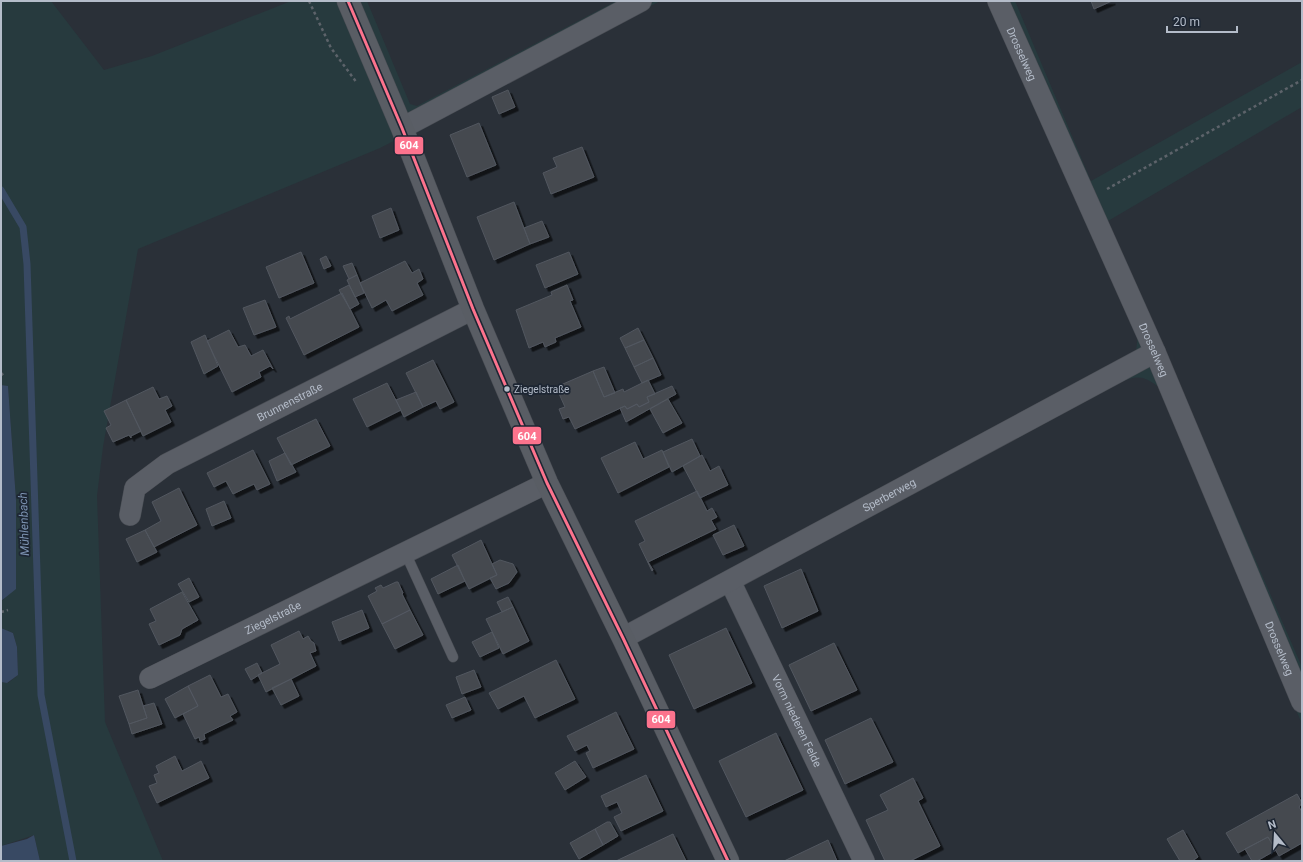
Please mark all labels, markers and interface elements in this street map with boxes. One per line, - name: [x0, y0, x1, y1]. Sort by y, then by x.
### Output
- scale bar: [1167, 8, 1237, 34]
- text: 20 m: [1173, 15, 1200, 29]
- street label: Drosselweg: [1004, 25, 1039, 83]
- line badge: 604: [394, 136, 424, 155]
- text: 604: [400, 139, 419, 152]
- street label: Drosselweg: [1136, 321, 1171, 379]
- street label: Brunnenstraße: [255, 380, 325, 424]
- marker: Ziegelstraße: [502, 384, 512, 394]
- place label: Ziegelstraße: [514, 384, 569, 395]
- line badge: 604: [512, 426, 542, 445]
- text: 604: [518, 430, 537, 443]
- street label: Sperberweg: [860, 476, 918, 515]
- water label: Mühlenbach: [16, 492, 32, 556]
- street label: Ziegelstraße: [243, 599, 304, 637]
- street label: Drosselweg: [1262, 620, 1296, 678]
- street label: Vorm niederen Felde: [769, 673, 824, 769]
- line badge: 604: [646, 710, 676, 729]
- text: 604: [652, 713, 671, 726]
- north arrow: [1255, 814, 1295, 854]
- text: N: [1266, 818, 1278, 832]

